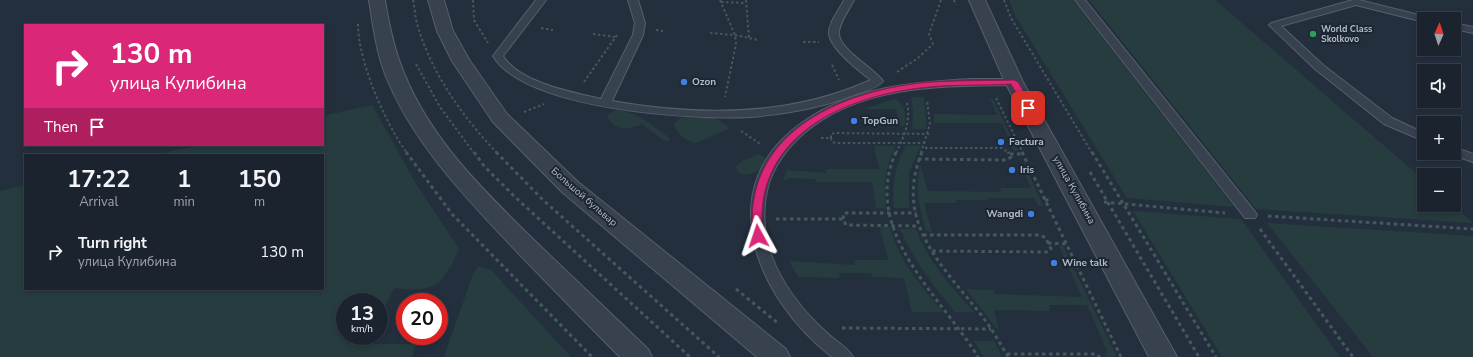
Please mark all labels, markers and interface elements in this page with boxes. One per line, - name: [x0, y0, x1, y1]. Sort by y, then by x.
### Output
- north arrow: [1417, 12, 1461, 56]
- map controls: [1417, 12, 1461, 212]
- place label: World Class Skolkovo: [1321, 23, 1373, 45]
- marker: World Class Skolkovo: [1308, 29, 1318, 39]
- text: 130 m: [110, 35, 193, 73]
- icon: right: [44, 40, 96, 92]
- button: sound: [1417, 64, 1461, 108]
- text: улица Кулибина: [110, 71, 247, 95]
- place label: Ozon: [692, 75, 716, 89]
- marker: Ozon: [679, 77, 689, 87]
- pin: [1011, 91, 1045, 125]
- icon: arrive: [1017, 97, 1039, 119]
- place label: TopGun: [862, 114, 898, 128]
- icon: arrive: [86, 116, 108, 138]
- marker: TopGun: [849, 116, 859, 126]
- button: +: [1417, 116, 1461, 160]
- text: Then: [44, 117, 78, 137]
- place label: Factura: [1009, 135, 1044, 149]
- marker: Factura: [996, 137, 1006, 147]
- street label: улица Кулибина: [1049, 153, 1099, 227]
- text: 17:22: [67, 163, 130, 195]
- text: 1: [177, 163, 191, 195]
- text: 150: [238, 163, 281, 195]
- place label: Iris: [1020, 163, 1034, 177]
- street label: Большой бульвар: [548, 164, 620, 230]
- marker: Iris: [1007, 165, 1017, 175]
- button: −: [1417, 168, 1461, 212]
- text: Arrival: [79, 193, 118, 211]
- text: min: [173, 193, 195, 211]
- text: m: [254, 193, 265, 211]
- place label: Wangdi: [987, 207, 1023, 221]
- marker: Wangdi: [1026, 209, 1036, 219]
- position arrow: [737, 215, 779, 257]
- text: Turn right: [78, 233, 147, 253]
- icon: right: [44, 241, 66, 263]
- text: 130 m: [260, 242, 304, 262]
- text: улица Кулибина: [78, 253, 177, 271]
- place label: Wine talk: [1062, 256, 1108, 270]
- marker: Wine talk: [1049, 258, 1059, 268]
- speed limit sign: 20: [396, 293, 448, 345]
- text: 13: [350, 300, 374, 327]
- text: km/h: [351, 322, 373, 336]

